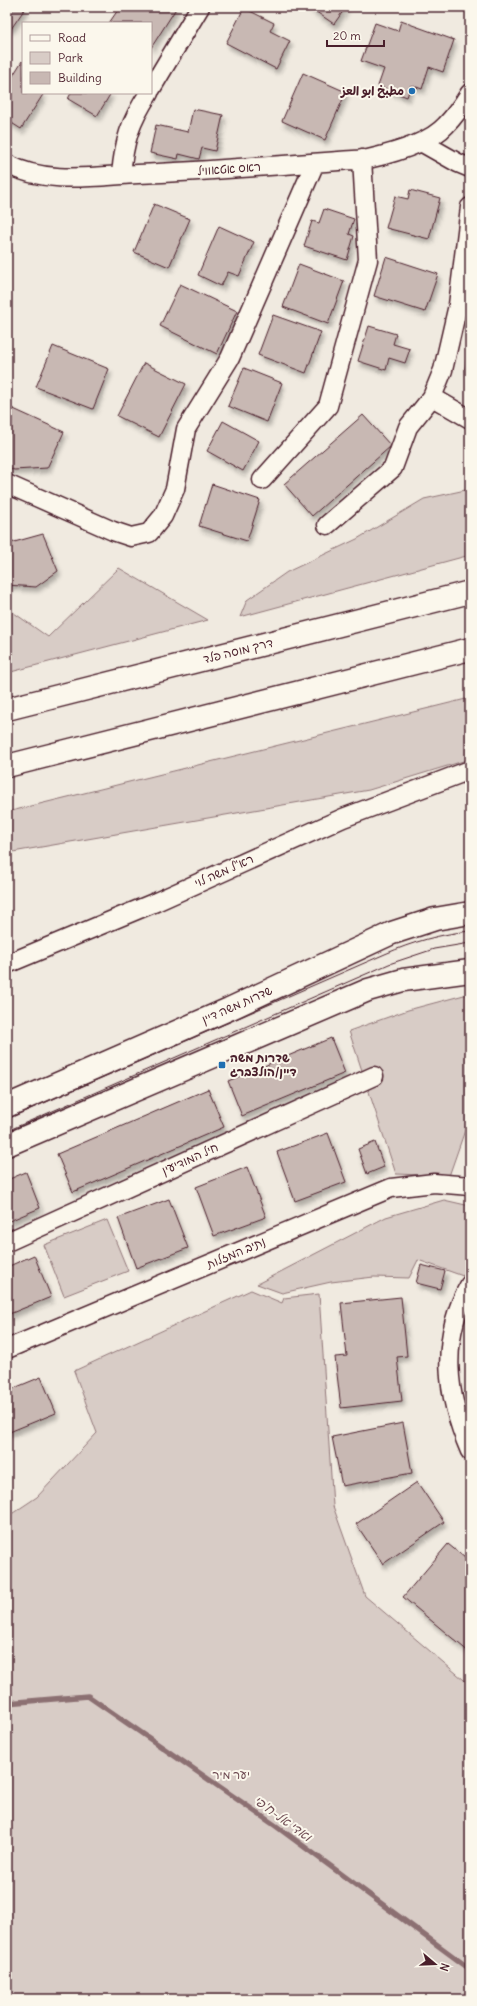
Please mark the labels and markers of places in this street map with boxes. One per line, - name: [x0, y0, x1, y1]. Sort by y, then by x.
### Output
- place label: مطبخ ابو العز: [340, 83, 404, 99]
- marker: مطبخ ابو العز: [407, 86, 417, 96]
- place label: שדרות משה דיין/הולצברג: [230, 1050, 297, 1079]
- marker: שדרות משה דיין/הולצברג: [217, 1060, 227, 1070]

